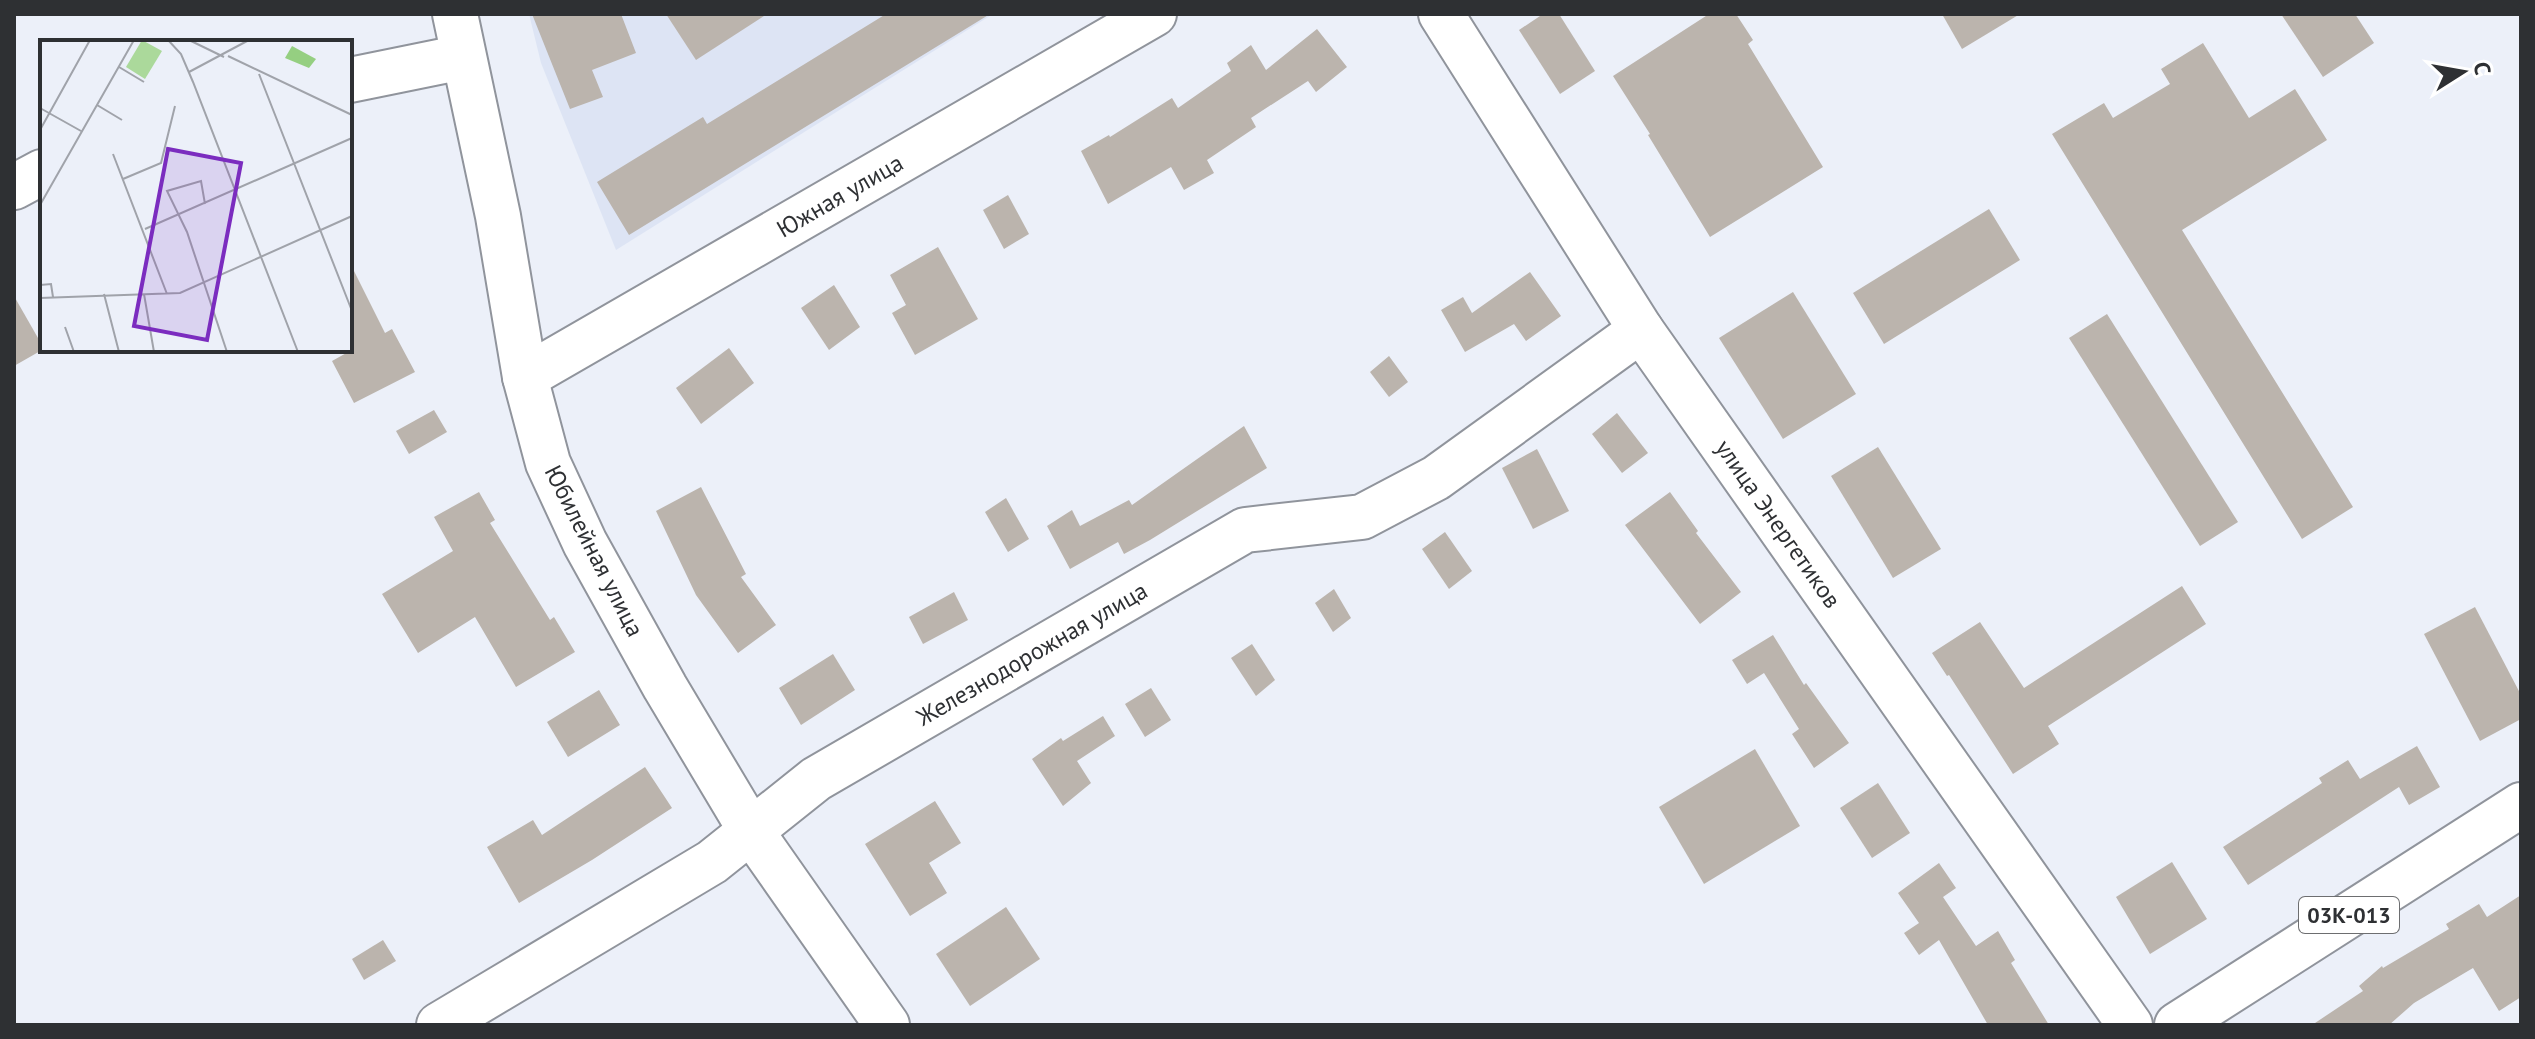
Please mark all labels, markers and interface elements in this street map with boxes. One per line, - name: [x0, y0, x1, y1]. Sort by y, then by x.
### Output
- north arrow: [2423, 32, 2503, 112]
- inset map: [40, 40, 352, 352]
- text: С: [2468, 59, 2498, 77]
- street label: Южная улица: [771, 147, 909, 244]
- street label: улица Энергетиков: [1709, 433, 1848, 614]
- street label: Юбилейная улица: [538, 460, 651, 642]
- street label: Железнодорожная улица: [910, 575, 1153, 733]
- road number: 03К-013: [2299, 897, 2399, 933]

